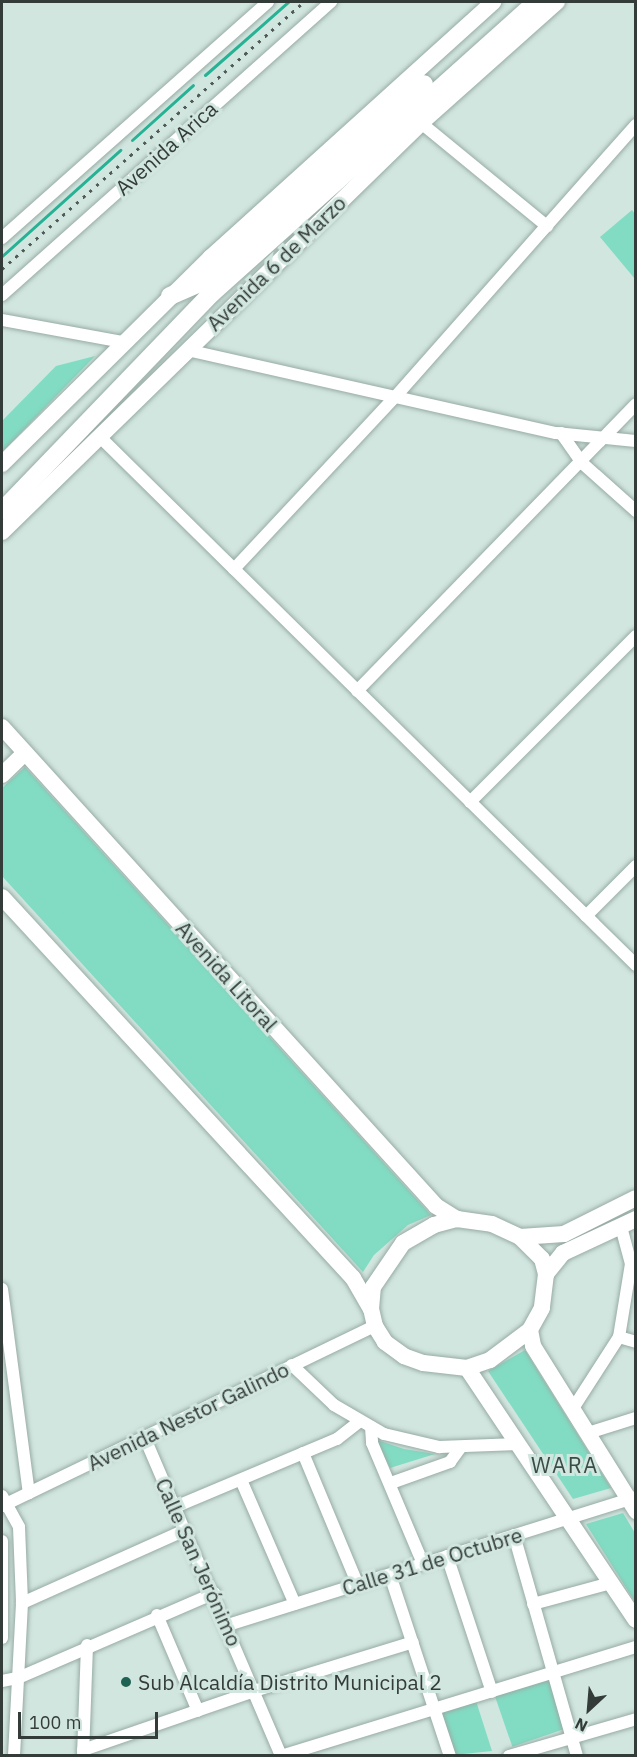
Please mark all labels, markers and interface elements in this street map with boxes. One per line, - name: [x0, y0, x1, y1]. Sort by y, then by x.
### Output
- street label: Avenida Arica: [110, 96, 222, 200]
- street label: Avenida 6 de Marzo: [201, 190, 351, 336]
- street label: Avenida Litoral: [171, 916, 283, 1036]
- street label: Avenida Nestor Galindo: [83, 1356, 293, 1476]
- district label: WARA: [531, 1452, 599, 1478]
- street label: Calle San Jerónimo: [151, 1474, 247, 1650]
- street label: Calle 31 de Octubre: [339, 1522, 525, 1600]
- place label: Sub Alcaldía Distrito Municipal 2: [138, 1669, 442, 1695]
- marker: Sub Alcaldía Distrito Municipal 2: [119, 1675, 133, 1689]
- north arrow: [559, 1679, 619, 1739]
- scale bar: [21, 1700, 160, 1738]
- text: 100 m: [29, 1711, 81, 1734]
- text: N: [572, 1714, 591, 1737]

